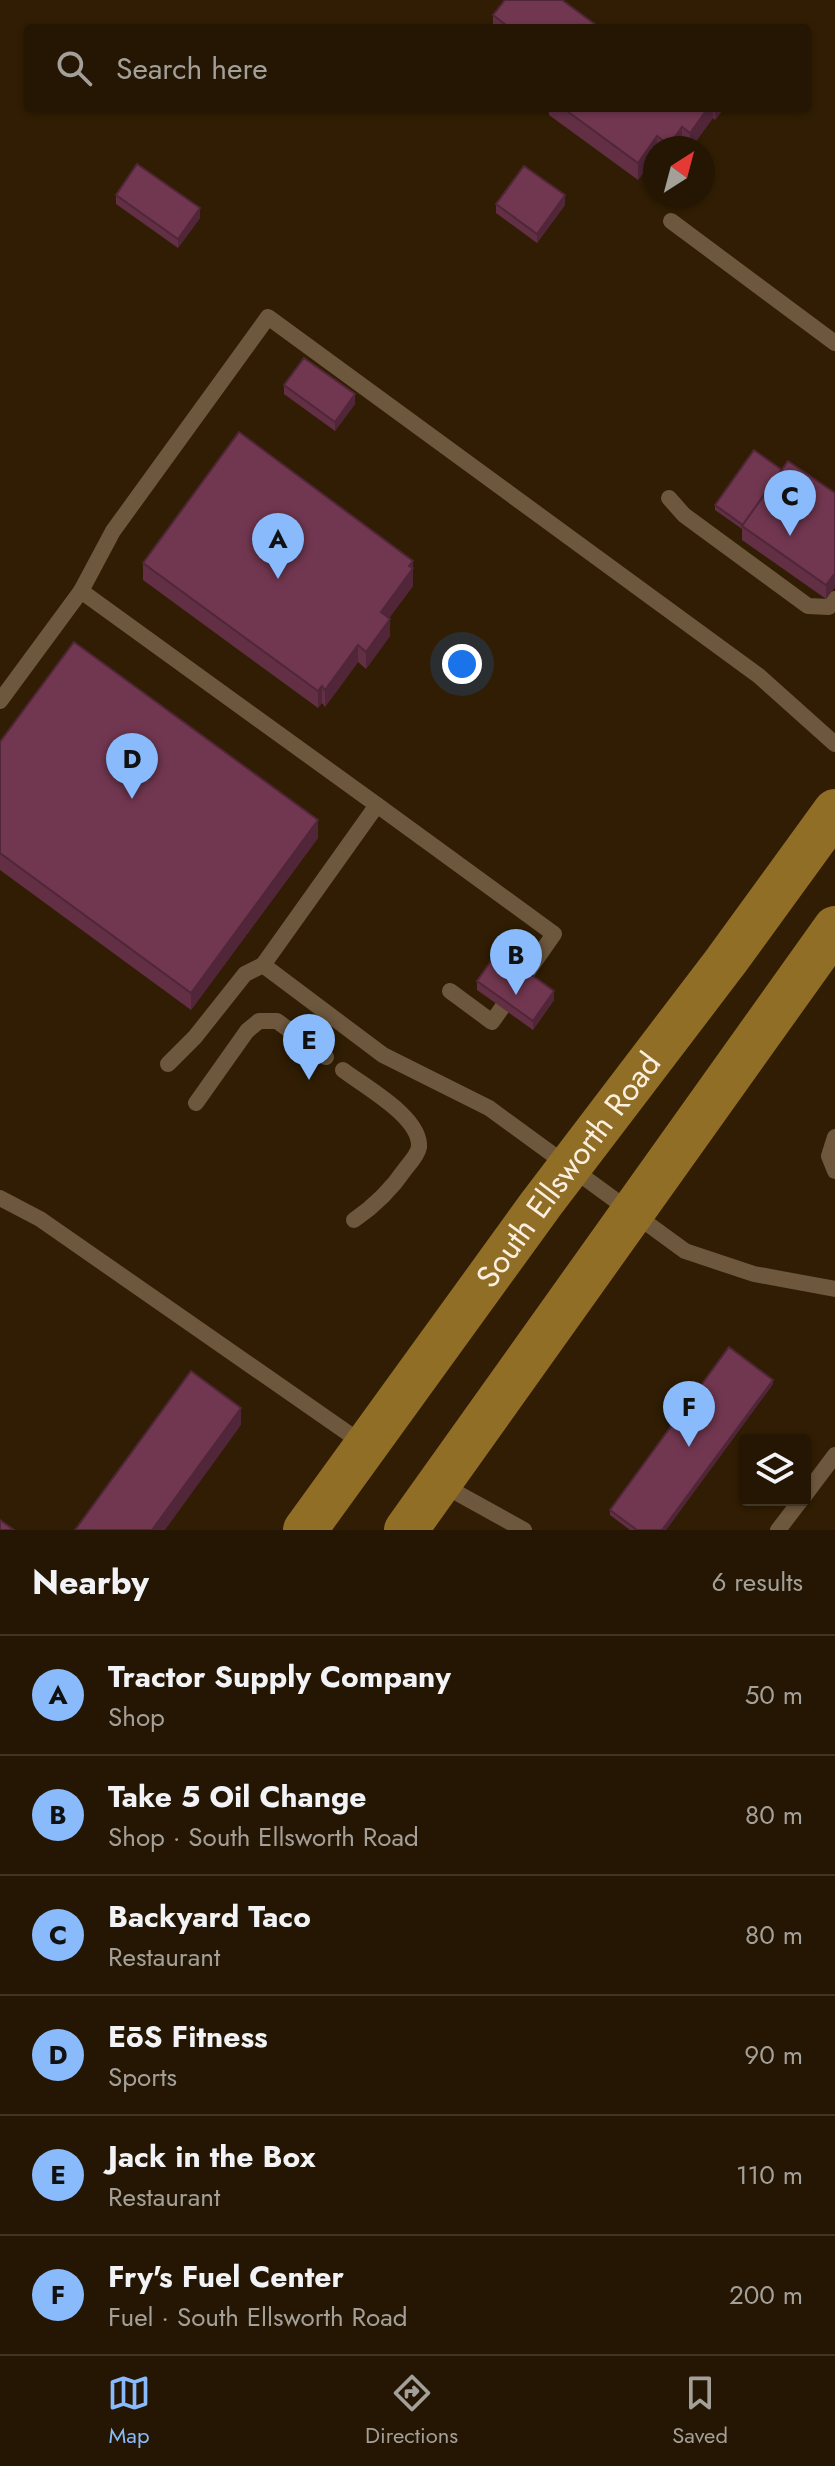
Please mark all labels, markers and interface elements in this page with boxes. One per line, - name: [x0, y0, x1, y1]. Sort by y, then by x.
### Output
- search box: [24, 24, 811, 112]
- icon: search: [52, 46, 96, 90]
- text: Search here: [116, 47, 268, 90]
- north arrow: [643, 136, 715, 208]
- pin: C: [764, 470, 816, 536]
- pin: A: [252, 513, 304, 579]
- your location: [442, 644, 482, 684]
- pin: D: [106, 733, 158, 799]
- pin: B: [490, 929, 542, 995]
- pin: E: [283, 1014, 335, 1080]
- street label: South Ellsworth Road: [465, 1042, 672, 1297]
- pin: F: [663, 1381, 715, 1447]
- map controls: [739, 1434, 811, 1506]
- button: layers: [739, 1434, 811, 1506]
- text: Nearby: [32, 1558, 149, 1607]
- text: 6 results: [711, 1563, 803, 1601]
- text: Tractor Supply Company: [108, 1655, 451, 1698]
- text: A: [48, 1676, 68, 1714]
- text: 50 m: [745, 1676, 803, 1714]
- text: Shop: [108, 1698, 165, 1736]
- text: Take 5 Oil Change: [108, 1775, 366, 1818]
- text: B: [49, 1796, 67, 1834]
- text: 80 m: [745, 1796, 803, 1834]
- text: Shop · South Ellsworth Road: [108, 1818, 419, 1856]
- text: Backyard Taco: [108, 1895, 311, 1938]
- text: C: [49, 1916, 67, 1954]
- text: 80 m: [745, 1916, 803, 1954]
- text: Restaurant: [108, 1938, 220, 1976]
- text: EōS Fitness: [108, 2015, 268, 2058]
- text: D: [48, 2036, 68, 2074]
- text: 90 m: [744, 2036, 803, 2074]
- text: Sports: [108, 2058, 177, 2096]
- text: Jack in the Box: [108, 2135, 316, 2178]
- text: E: [50, 2156, 66, 2194]
- text: 110 m: [736, 2156, 803, 2194]
- text: Restaurant: [108, 2178, 220, 2216]
- text: Fry's Fuel Center: [108, 2255, 344, 2298]
- text: F: [51, 2276, 65, 2314]
- text: 200 m: [729, 2276, 803, 2314]
- text: Fuel · South Ellsworth Road: [108, 2298, 407, 2336]
- tab: Map: [107, 2371, 151, 2451]
- tab: Directions: [365, 2371, 458, 2451]
- tab: Saved: [672, 2371, 728, 2451]

